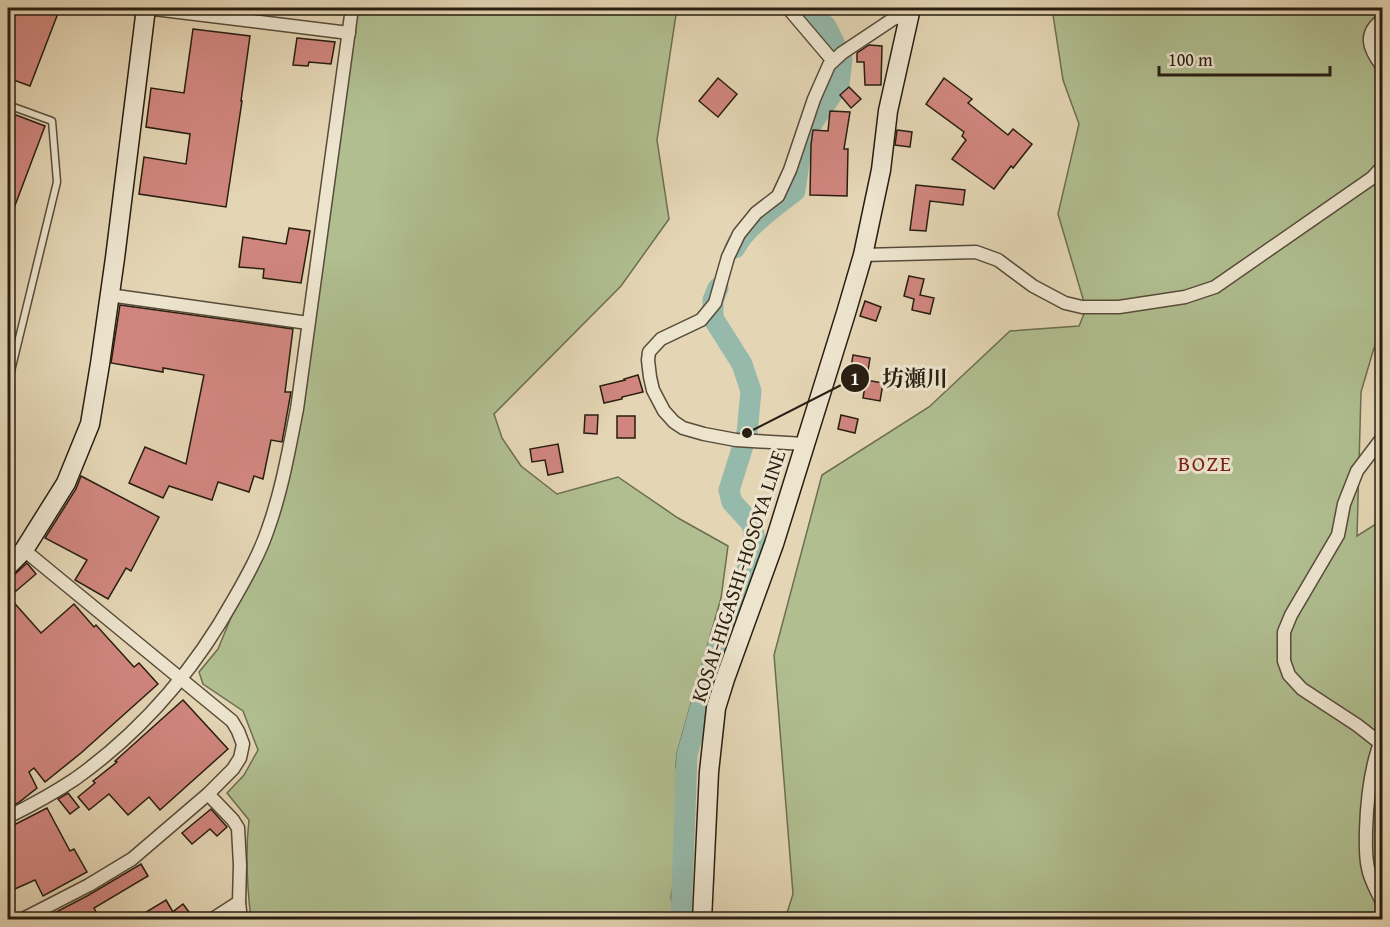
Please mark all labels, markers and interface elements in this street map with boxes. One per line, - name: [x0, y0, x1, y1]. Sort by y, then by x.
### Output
- scale bar: [1159, 39, 1330, 77]
- text: 100 m: [1168, 46, 1213, 73]
- callout: 坊瀬川: [840, 358, 960, 398]
- text: 坊瀬川: [882, 362, 948, 394]
- text: 1: [850, 365, 860, 392]
- street label: KOSAI-HIGASHI-HOSOYA LINE: [683, 446, 794, 706]
- district label: BOZE: [1178, 447, 1232, 479]

